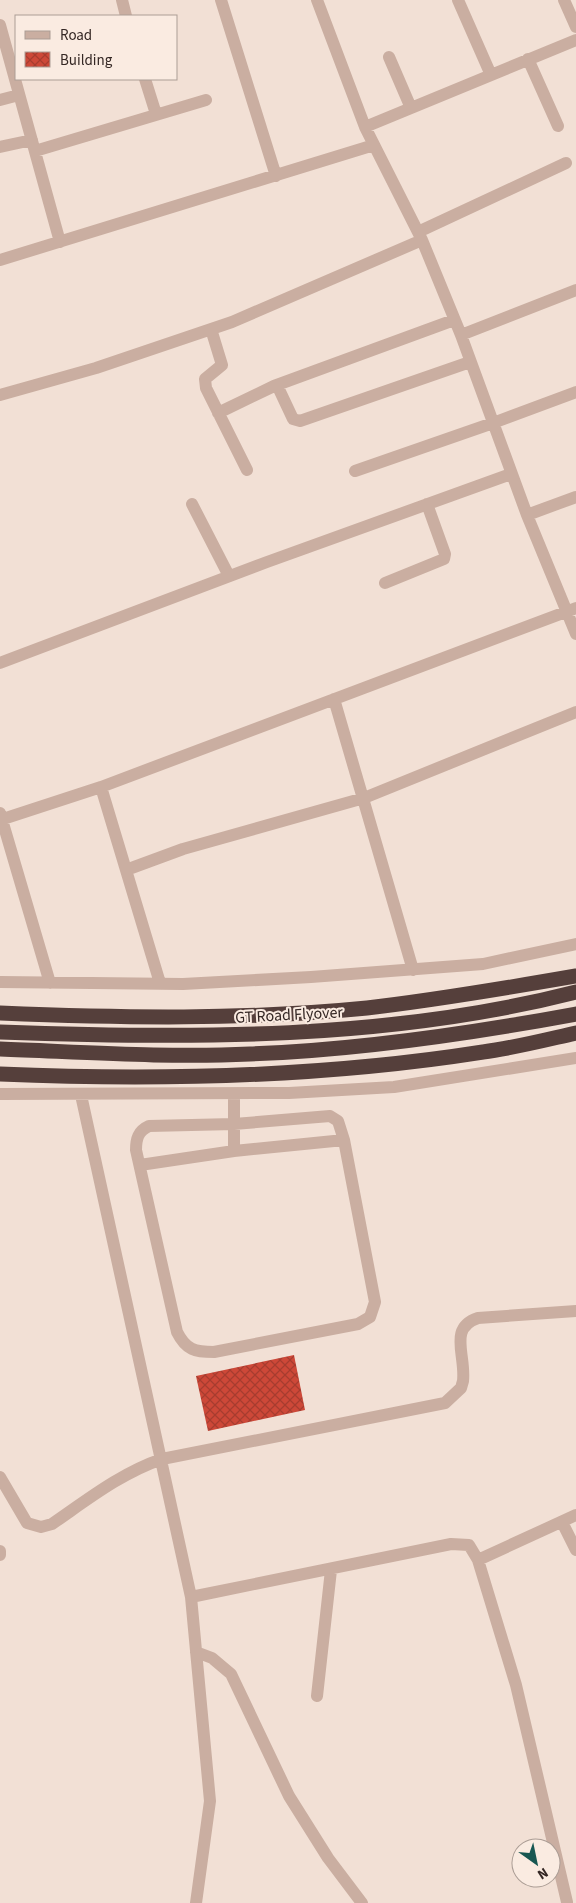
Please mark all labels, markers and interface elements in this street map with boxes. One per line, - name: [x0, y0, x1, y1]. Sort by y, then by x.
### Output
- legend: [15, 15, 178, 80]
- text: Road: [60, 25, 92, 46]
- text: Building: [60, 50, 113, 71]
- street label: GT Road Flyover: [235, 1001, 344, 1029]
- north arrow: [511, 1838, 561, 1888]
- text: N: [533, 1862, 552, 1884]

